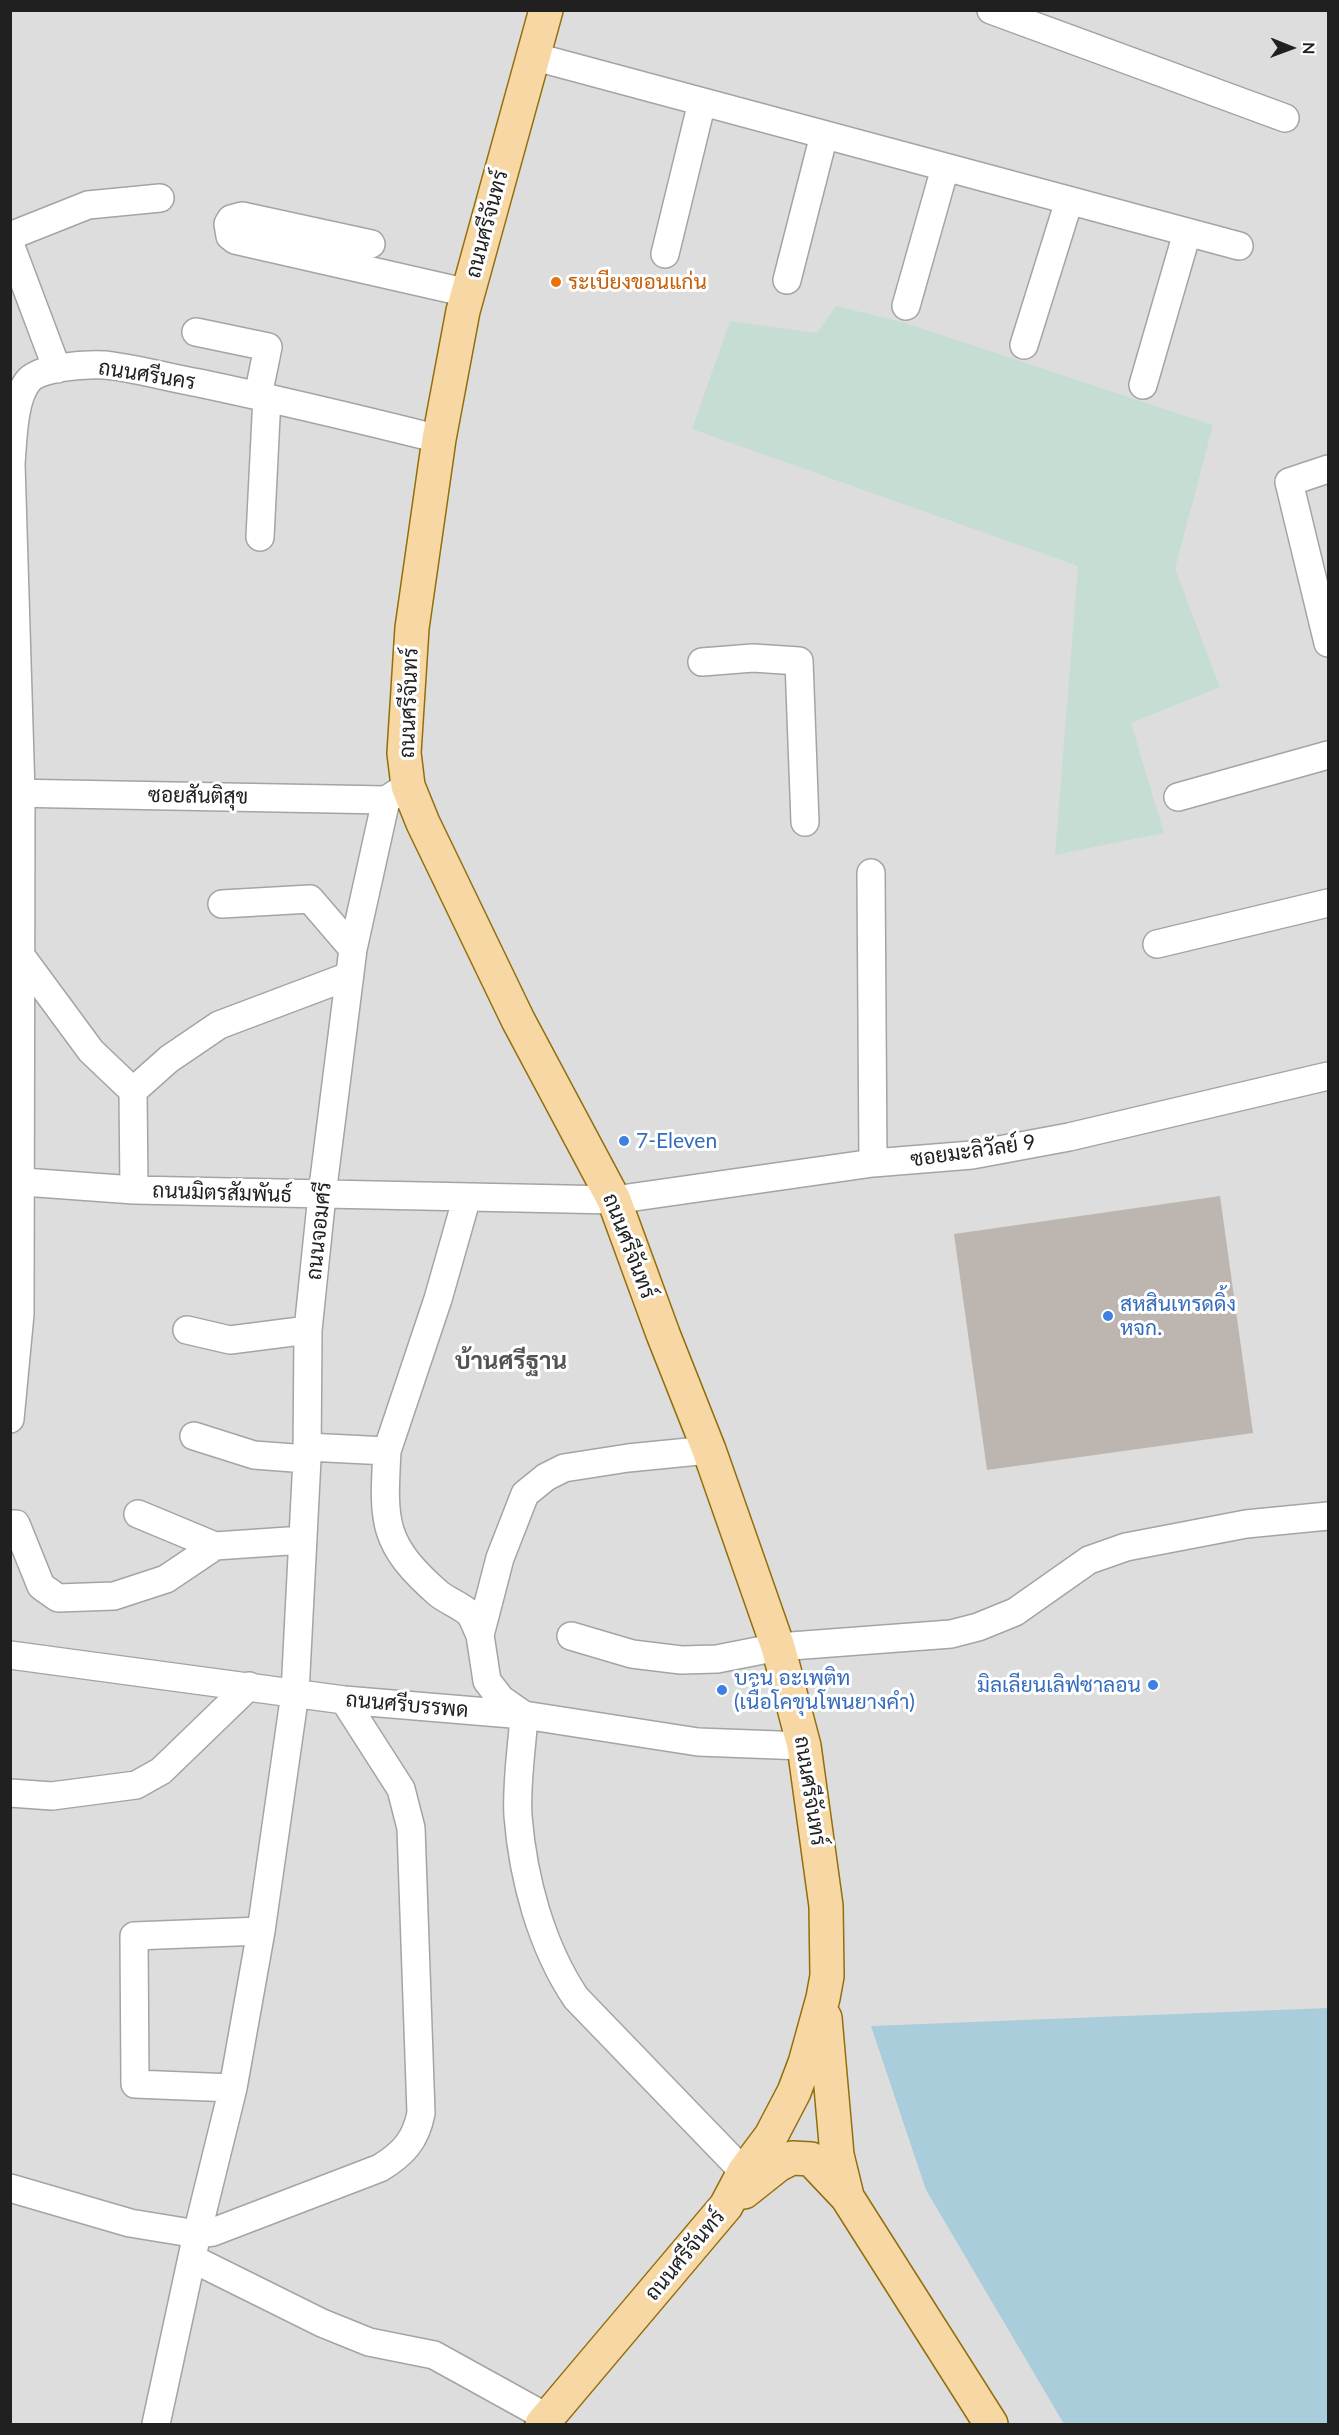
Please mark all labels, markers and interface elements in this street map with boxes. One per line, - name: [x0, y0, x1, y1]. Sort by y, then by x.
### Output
- north arrow: [1261, 18, 1321, 78]
- text: N: [1300, 42, 1319, 55]
- street label: ถนนศรีจันทร์: [460, 167, 514, 281]
- place label: ระเบียงขอนแก่น: [568, 269, 707, 295]
- marker: ระเบียงขอนแก่น: [549, 275, 563, 289]
- street label: ถนนศรีนคร: [97, 355, 197, 395]
- street label: ถนนศรีจันทร์: [394, 647, 424, 759]
- street label: ซอยสันติสุข: [148, 783, 248, 809]
- place label: 7-Eleven: [636, 1128, 717, 1154]
- street label: ซอยมะลิวัลย์ 9: [909, 1130, 1037, 1172]
- marker: 7-Eleven: [617, 1134, 631, 1148]
- street label: ถนนมิตรสัมพันธ์: [152, 1178, 292, 1208]
- street label: ถนนจอมศรี: [301, 1181, 337, 1281]
- street label: ถนนศรีจันทร์: [597, 1190, 661, 1302]
- place label: สหสินเทรดดิ้ง หจก.: [1120, 1291, 1236, 1341]
- marker: สหสินเทรดดิ้ง หจก.: [1101, 1309, 1115, 1323]
- district label: บ้านศรีฐาน: [455, 1347, 567, 1375]
- place label: บอน อะเพติท (เนื้อโคขุนโพนยางคำ): [734, 1665, 915, 1715]
- place label: มิลเลียนเลิฟซาลอน: [977, 1672, 1141, 1698]
- marker: มิลเลียนเลิฟซาลอน: [1146, 1678, 1160, 1692]
- marker: บอน อะเพติท (เนื้อโคขุนโพนยางคำ): [715, 1683, 729, 1697]
- street label: ถนนศรีบรรพด: [345, 1687, 469, 1723]
- street label: ถนนศรีจันทร์: [789, 1734, 831, 1848]
- street label: ถนนศรีจันทร์: [640, 2204, 730, 2306]

